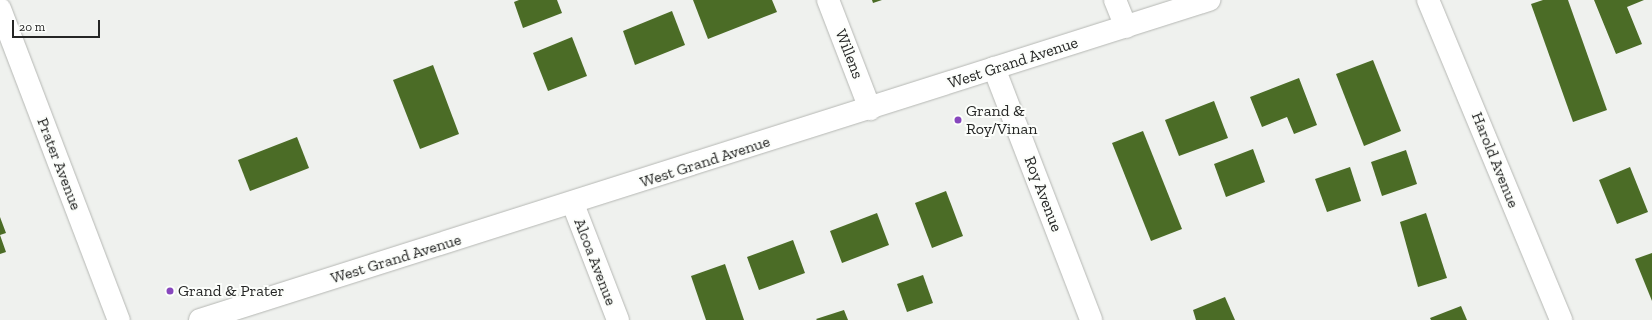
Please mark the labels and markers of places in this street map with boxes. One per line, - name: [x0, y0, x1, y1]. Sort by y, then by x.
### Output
- place label: Grand & Roy/Vinan: [966, 101, 1037, 139]
- marker: Grand & Roy/Vinan: [953, 115, 963, 125]
- place label: Grand & Prater: [178, 281, 284, 301]
- marker: Grand & Prater: [165, 286, 175, 296]

